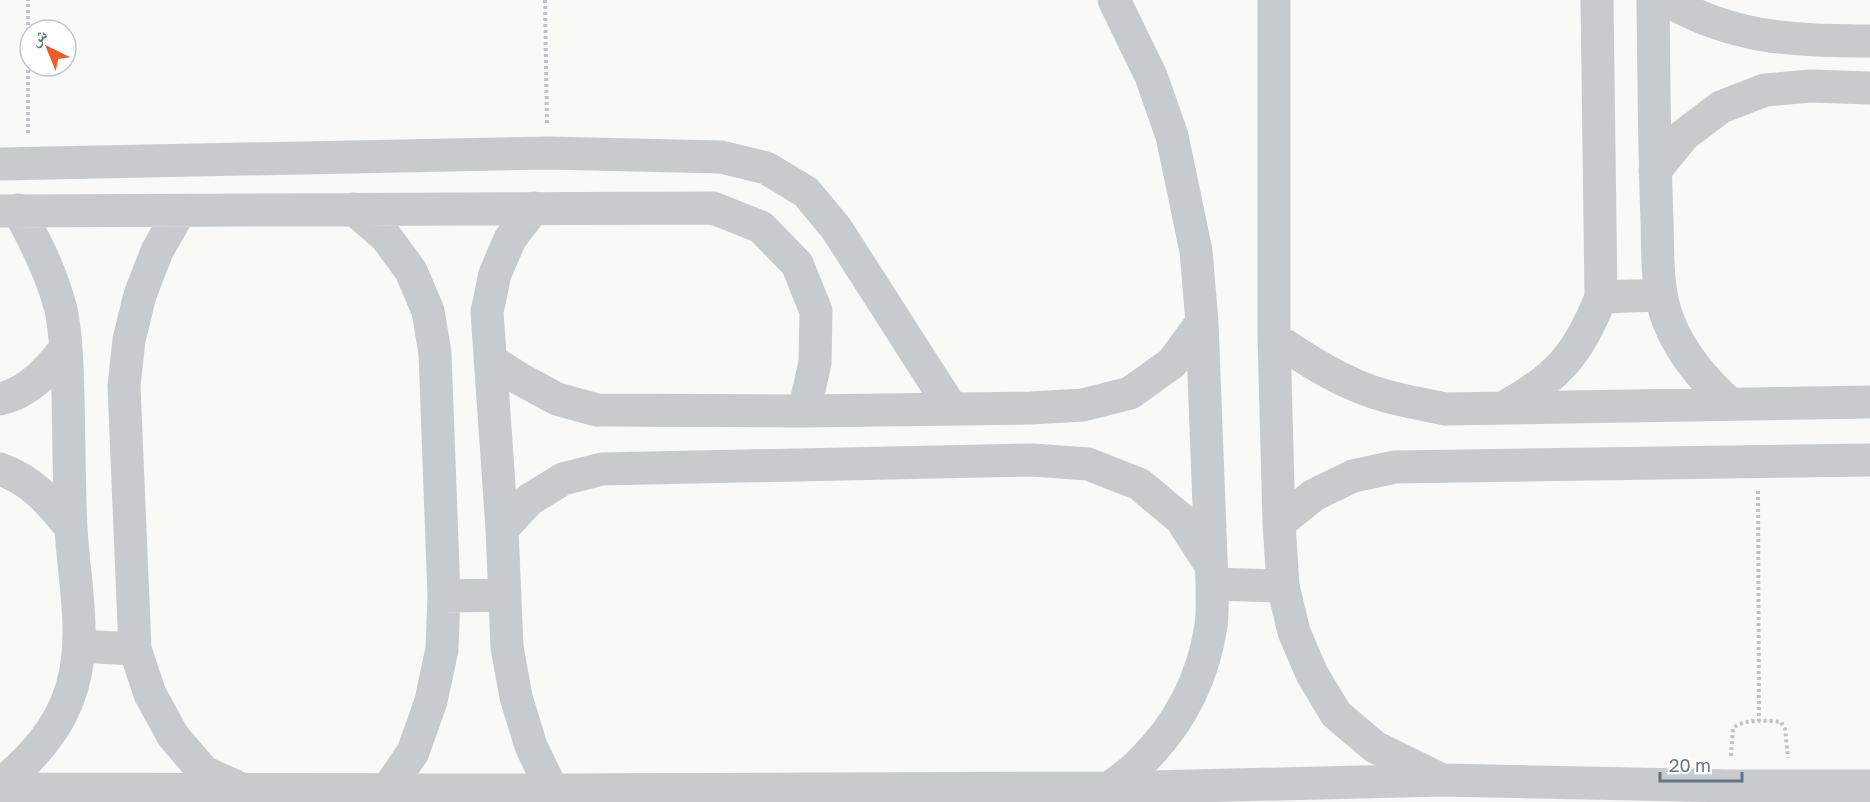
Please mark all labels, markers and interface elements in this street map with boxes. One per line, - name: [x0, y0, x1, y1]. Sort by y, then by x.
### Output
- north arrow: [18, 18, 78, 78]
- text: ش: [25, 24, 51, 50]
- scale bar: [1660, 745, 1742, 783]
- text: 20 m: [1669, 754, 1711, 776]

